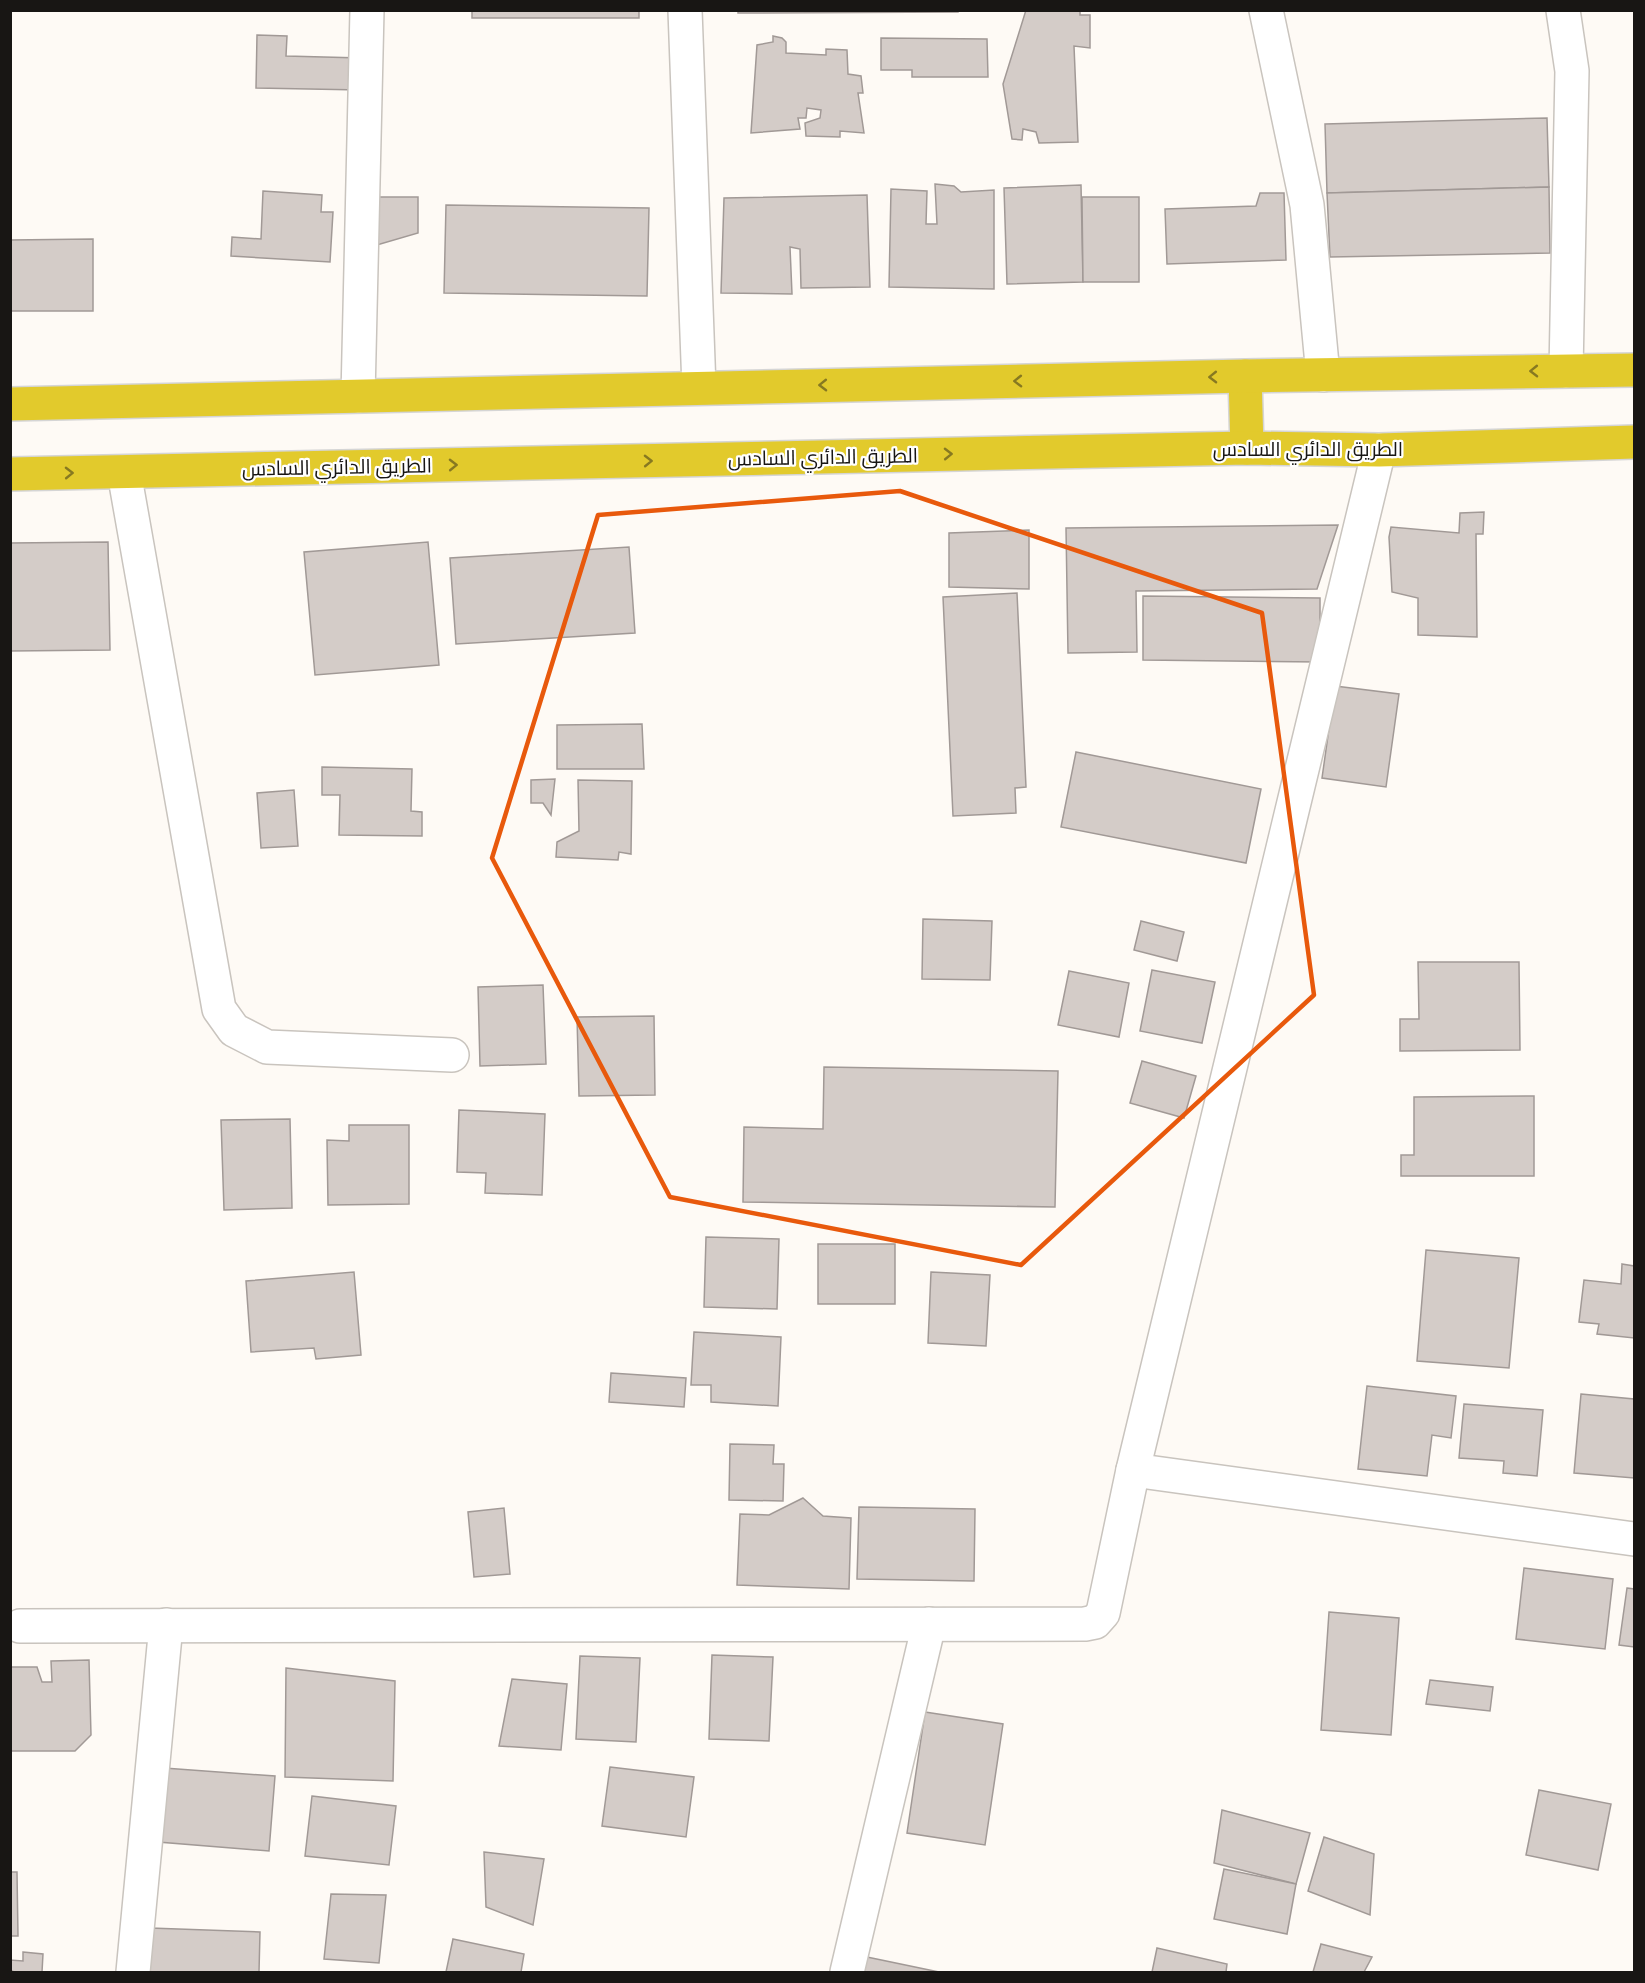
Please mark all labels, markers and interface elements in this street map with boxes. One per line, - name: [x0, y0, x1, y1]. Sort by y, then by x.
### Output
- one-way arrow: [1530, 365, 1539, 378]
- one-way arrow: [1209, 371, 1218, 383]
- one-way arrow: [1014, 375, 1023, 387]
- one-way arrow: [819, 379, 828, 392]
- street label: الطريق الدائري السادس: [1213, 438, 1403, 465]
- street label: الطريق الدائري السادس: [728, 444, 918, 475]
- one-way arrow: [943, 448, 952, 461]
- street label: الطريق الدائري السادس: [242, 454, 432, 485]
- one-way arrow: [643, 454, 652, 467]
- one-way arrow: [448, 459, 457, 471]
- one-way arrow: [64, 467, 73, 479]

